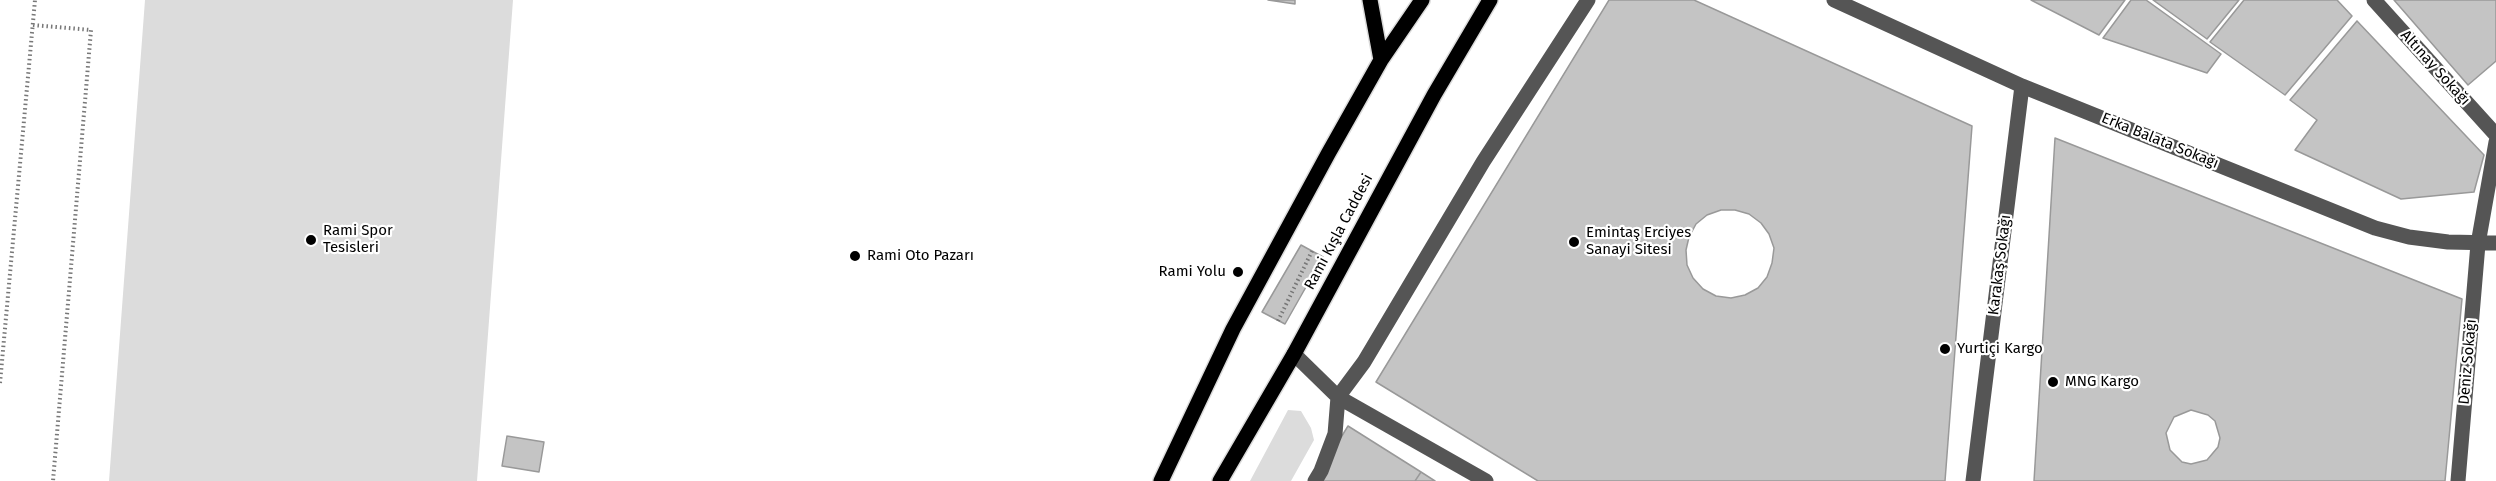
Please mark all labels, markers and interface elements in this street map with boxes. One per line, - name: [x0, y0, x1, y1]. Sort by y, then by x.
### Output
- street label: Altınay Sokağı: [2396, 27, 2474, 109]
- street label: Erka Balata Sokağı: [2099, 109, 2221, 173]
- street label: Rami Kışla Caddesi: [1301, 171, 1377, 293]
- street label: Karakaş Sokağı: [1985, 214, 2015, 316]
- place label: Rami Spor Tesisleri: [323, 222, 393, 257]
- place label: Emintaş Erciyes Sanayi Sitesi: [1586, 224, 1691, 259]
- marker: Rami Spor Tesisleri: [304, 233, 318, 247]
- marker: Emintaş Erciyes Sanayi Sitesi: [1567, 235, 1581, 249]
- place label: Rami Oto Pazarı: [867, 247, 974, 265]
- marker: Rami Oto Pazarı: [848, 249, 862, 263]
- place label: Rami Yolu: [1159, 263, 1226, 281]
- marker: Rami Yolu: [1231, 265, 1245, 279]
- street label: Deniz Sokağı: [2455, 318, 2481, 406]
- place label: Yurtiçi Kargo: [1957, 340, 2043, 358]
- marker: Yurtiçi Kargo: [1938, 342, 1952, 356]
- place label: MNG Kargo: [2065, 373, 2139, 391]
- marker: MNG Kargo: [2046, 375, 2060, 389]

